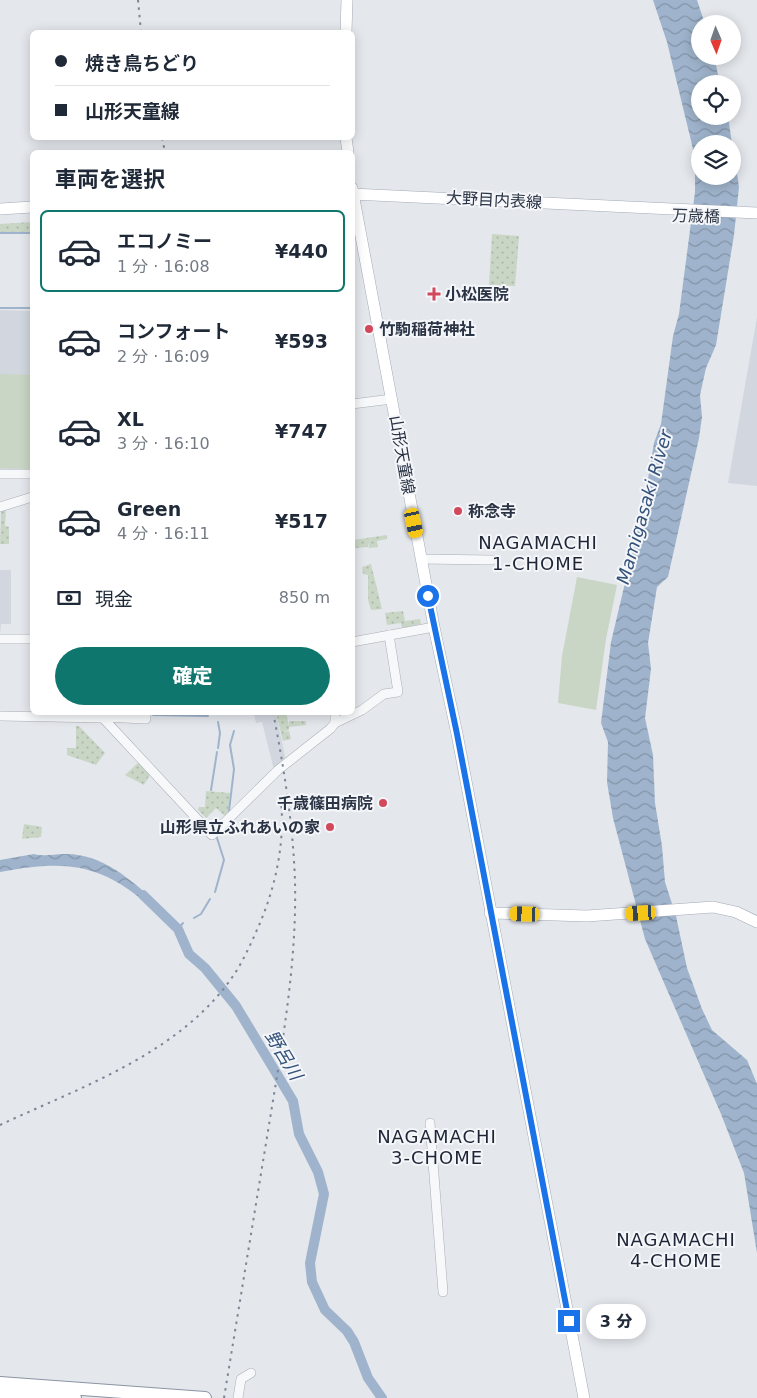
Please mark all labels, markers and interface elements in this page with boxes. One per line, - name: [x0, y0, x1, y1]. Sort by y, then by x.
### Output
- north arrow: [691, 15, 741, 65]
- map controls: [691, 15, 741, 185]
- text: 焼き鳥ちどり: [85, 52, 199, 74]
- button: locate: [691, 75, 741, 125]
- text: 山形天童線: [85, 100, 180, 122]
- button: layers: [691, 135, 741, 185]
- text: 車両を選択: [55, 167, 165, 192]
- street label: 大野目内表線: [446, 188, 542, 212]
- street label: 万歳橋: [672, 206, 720, 226]
- icon: car: [57, 229, 102, 274]
- text: エコノミー: [117, 230, 212, 252]
- text: ¥440: [275, 240, 328, 262]
- text: 1 分 · 16:08: [117, 257, 210, 276]
- place label: 小松医院: [445, 285, 509, 304]
- marker: 小松医院: [427, 287, 441, 301]
- icon: car: [57, 319, 102, 364]
- text: コンフォート: [117, 320, 230, 342]
- place label: 竹駒稲荷神社: [379, 320, 475, 339]
- marker: 竹駒稲荷神社: [363, 323, 375, 335]
- text: ¥593: [275, 330, 328, 352]
- text: 2 分 · 16:09: [117, 347, 210, 366]
- text: XL: [117, 408, 144, 430]
- icon: car: [57, 409, 102, 454]
- street label: 山形天童線: [386, 414, 418, 496]
- text: ¥747: [275, 420, 328, 442]
- water label: Mamigasaki River: [612, 426, 677, 587]
- text: 3 分 · 16:10: [117, 434, 210, 453]
- text: Green: [117, 498, 181, 520]
- icon: car: [57, 499, 102, 544]
- place label: 称念寺: [468, 502, 516, 521]
- marker: 称念寺: [452, 505, 464, 517]
- car: [403, 507, 424, 539]
- text: ¥517: [275, 510, 328, 532]
- text: 4 分 · 16:11: [117, 524, 210, 543]
- district label: NAGAMACHI 1-CHOME: [478, 532, 598, 574]
- icon: cash: [55, 584, 83, 612]
- route start: [417, 585, 439, 607]
- text: 現金: [95, 588, 133, 610]
- text: 850 m: [279, 588, 330, 607]
- button: 確定: [55, 647, 330, 705]
- place label: 千歳篠田病院: [277, 794, 373, 813]
- marker: 千歳篠田病院: [377, 797, 389, 809]
- place label: 山形県立ふれあいの家: [160, 818, 320, 837]
- marker: 山形県立ふれあいの家: [324, 821, 336, 833]
- car: [625, 905, 656, 921]
- car: [509, 906, 540, 922]
- water label: 野呂川: [261, 1026, 308, 1085]
- district label: NAGAMACHI 3-CHOME: [377, 1126, 497, 1168]
- district label: NAGAMACHI 4-CHOME: [616, 1229, 736, 1271]
- callout: 3 分: [586, 1304, 646, 1338]
- route end: [558, 1310, 580, 1332]
- text: 3 分: [600, 1312, 632, 1331]

